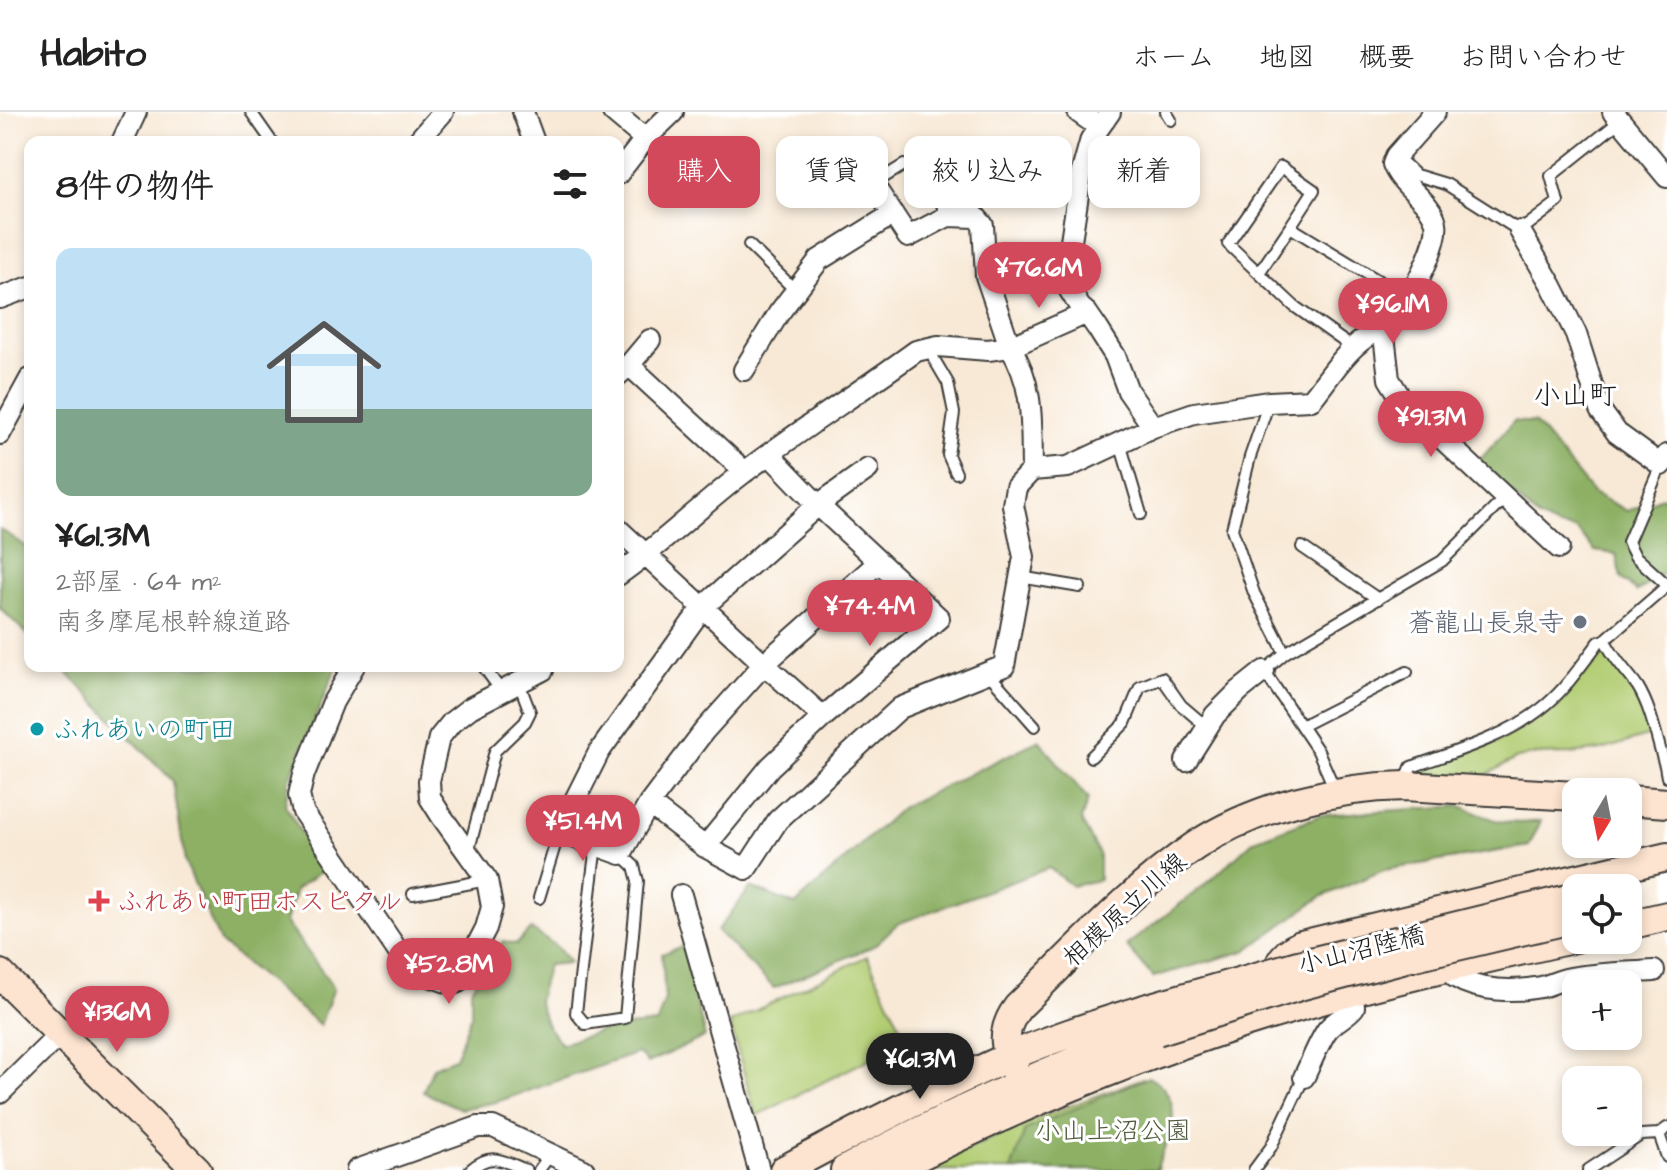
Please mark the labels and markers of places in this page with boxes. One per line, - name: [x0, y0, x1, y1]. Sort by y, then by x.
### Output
- pin: ¥76.6M: [974, 242, 1104, 310]
- pin: ¥96.1M: [1328, 278, 1458, 346]
- pin: ¥91.3M: [1366, 391, 1496, 459]
- pin: ¥74.4M: [805, 580, 935, 648]
- place label: 蒼龍山長泉寺: [1408, 605, 1564, 641]
- marker: 蒼龍山長泉寺: [1571, 613, 1589, 631]
- place label: ふれあいの町田: [53, 712, 235, 748]
- marker: ふれあいの町田: [28, 720, 46, 738]
- pin: ¥51.4M: [518, 795, 648, 863]
- place label: ふれあい町田ホスピタル: [117, 884, 402, 920]
- marker: ふれあい町田ホスピタル: [88, 890, 110, 912]
- pin: ¥52.8M: [384, 938, 514, 1006]
- pin: ¥136M: [61, 986, 173, 1054]
- pin: ¥61.3M: [855, 1033, 985, 1101]

